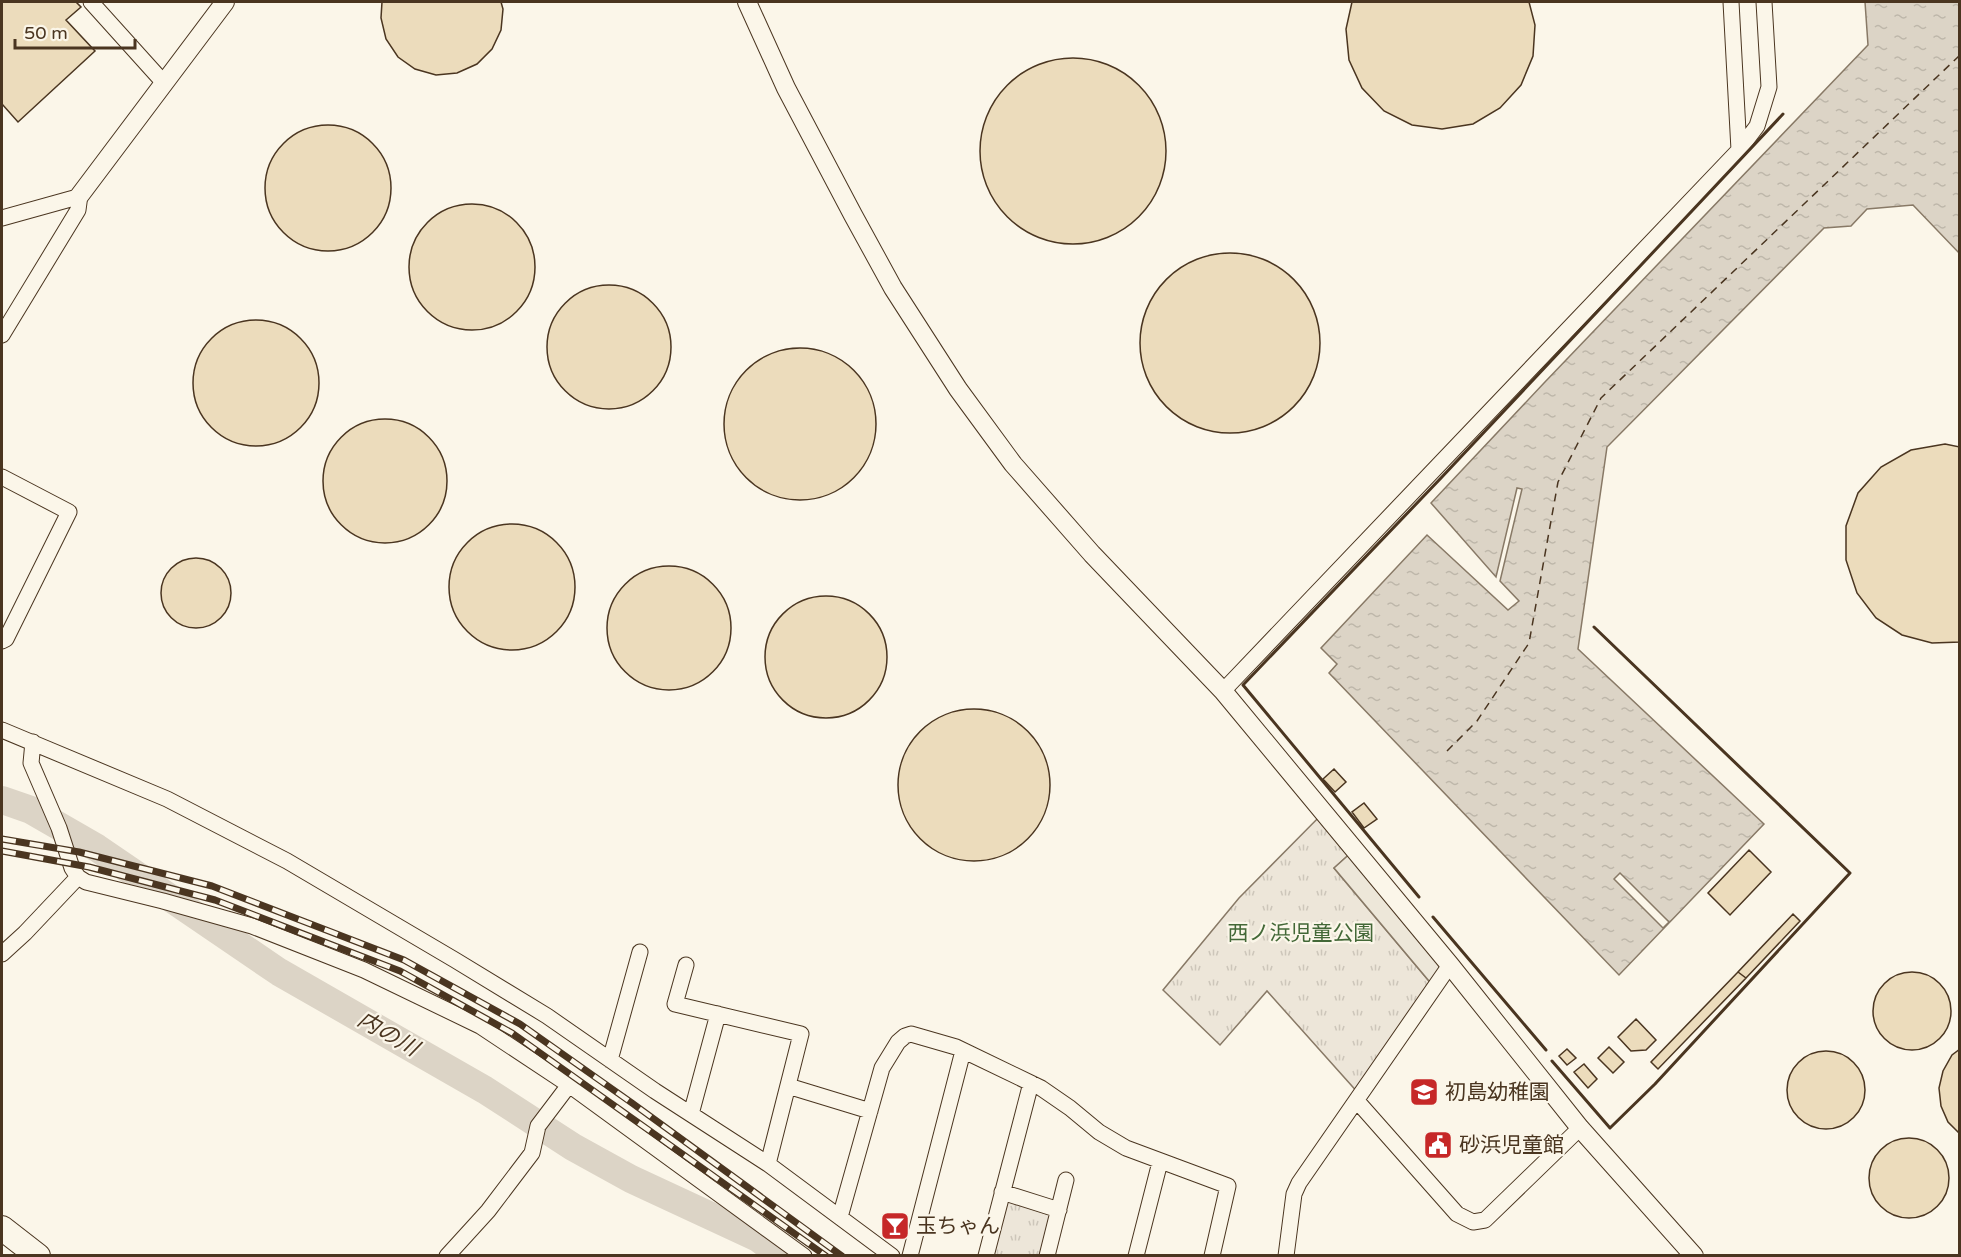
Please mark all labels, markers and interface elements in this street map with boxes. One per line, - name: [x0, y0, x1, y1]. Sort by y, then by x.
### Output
- scale bar: [15, 12, 135, 50]
- text: 50 m: [24, 22, 68, 44]
- park label: 西ノ浜児童公園: [1228, 921, 1375, 946]
- water label: 内の川: [353, 1006, 425, 1063]
- school or university icon: 初島幼稚園: [1408, 1076, 1440, 1108]
- place label: 初島幼稚園: [1445, 1080, 1550, 1105]
- public building icon: 砂浜児童館: [1422, 1129, 1454, 1161]
- place label: 砂浜児童館: [1459, 1133, 1564, 1158]
- bar icon: 玉ちゃん: [879, 1210, 911, 1242]
- place label: 玉ちゃん: [916, 1214, 1000, 1239]

